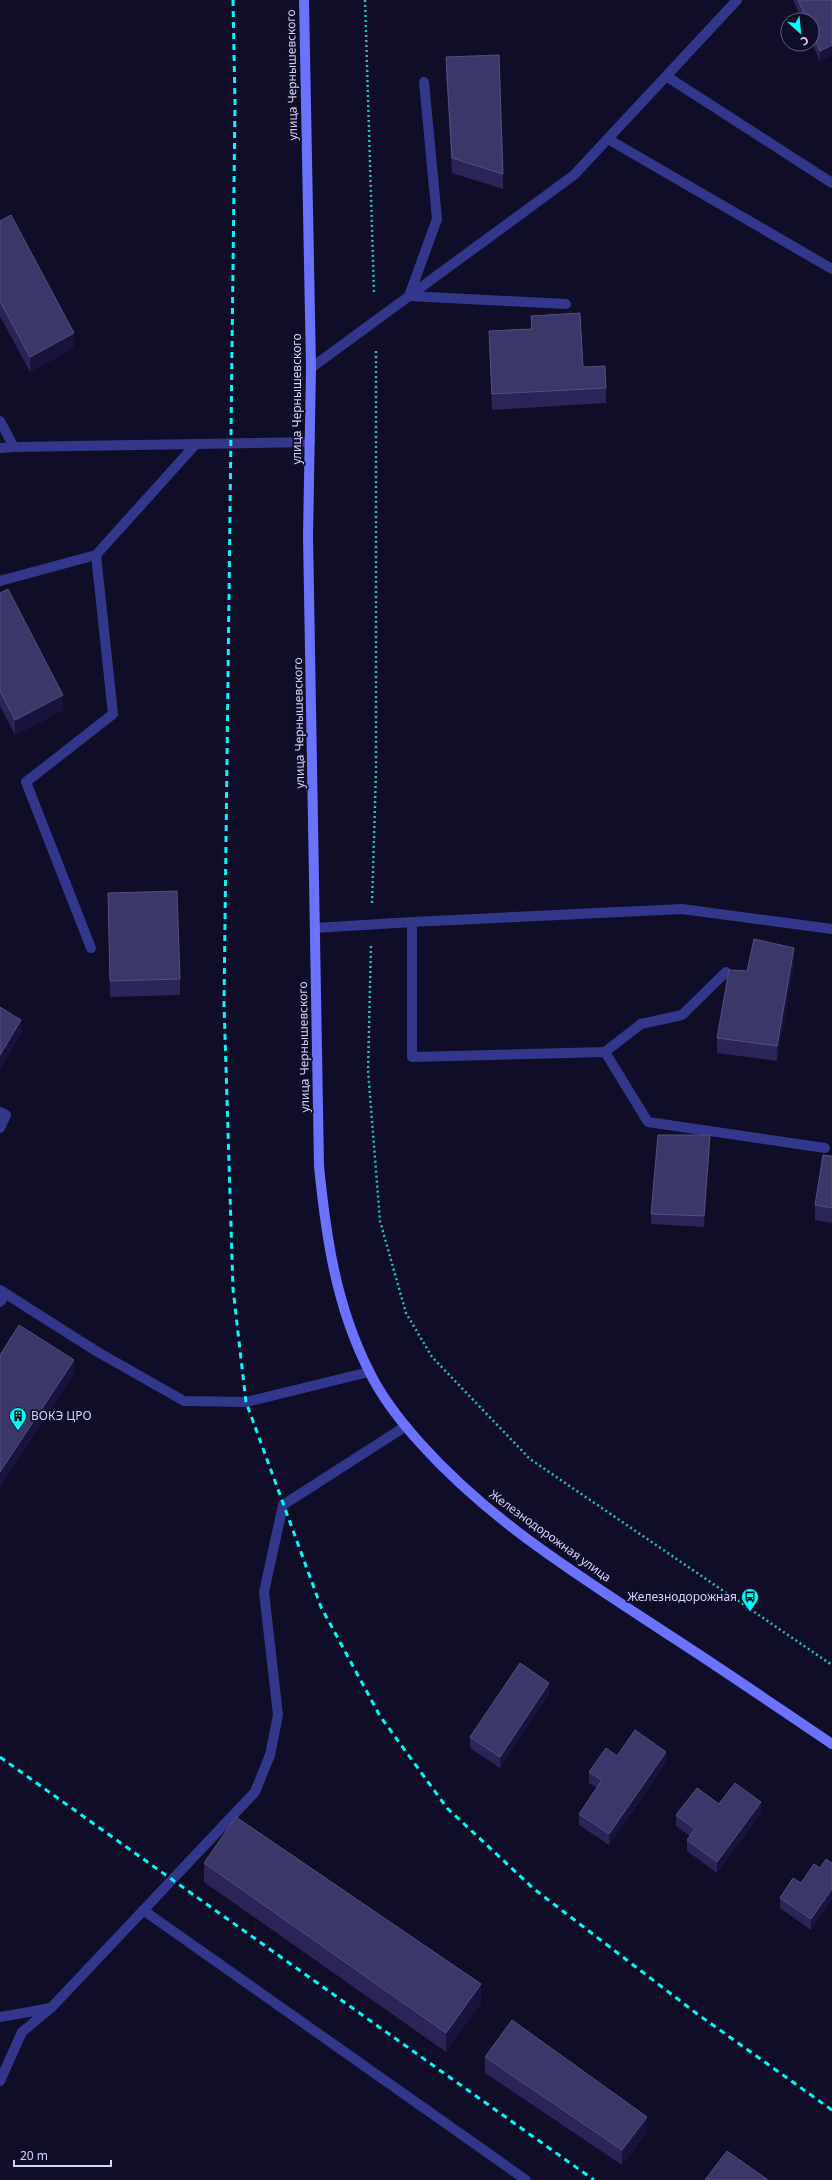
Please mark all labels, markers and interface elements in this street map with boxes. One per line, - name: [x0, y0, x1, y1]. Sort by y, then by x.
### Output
- street label: улица Чернышевского: [282, 9, 301, 141]
- north arrow: [780, 12, 820, 52]
- text: С: [798, 33, 811, 50]
- street label: улица Чернышевского: [288, 333, 305, 465]
- street label: улица Чернышевского: [289, 657, 308, 789]
- street label: улица Чернышевского: [294, 981, 313, 1113]
- building icon: ВОКЭ ЦРО: [8, 1406, 28, 1431]
- place label: ВОКЭ ЦРО: [31, 1407, 92, 1424]
- street label: Железнодорожная улица: [486, 1486, 615, 1586]
- bus stop icon: Железнодорожная: [740, 1587, 760, 1612]
- place label: Железнодорожная: [627, 1588, 737, 1605]
- scale bar: [14, 2142, 111, 2168]
- text: 20 m: [20, 2147, 48, 2164]

